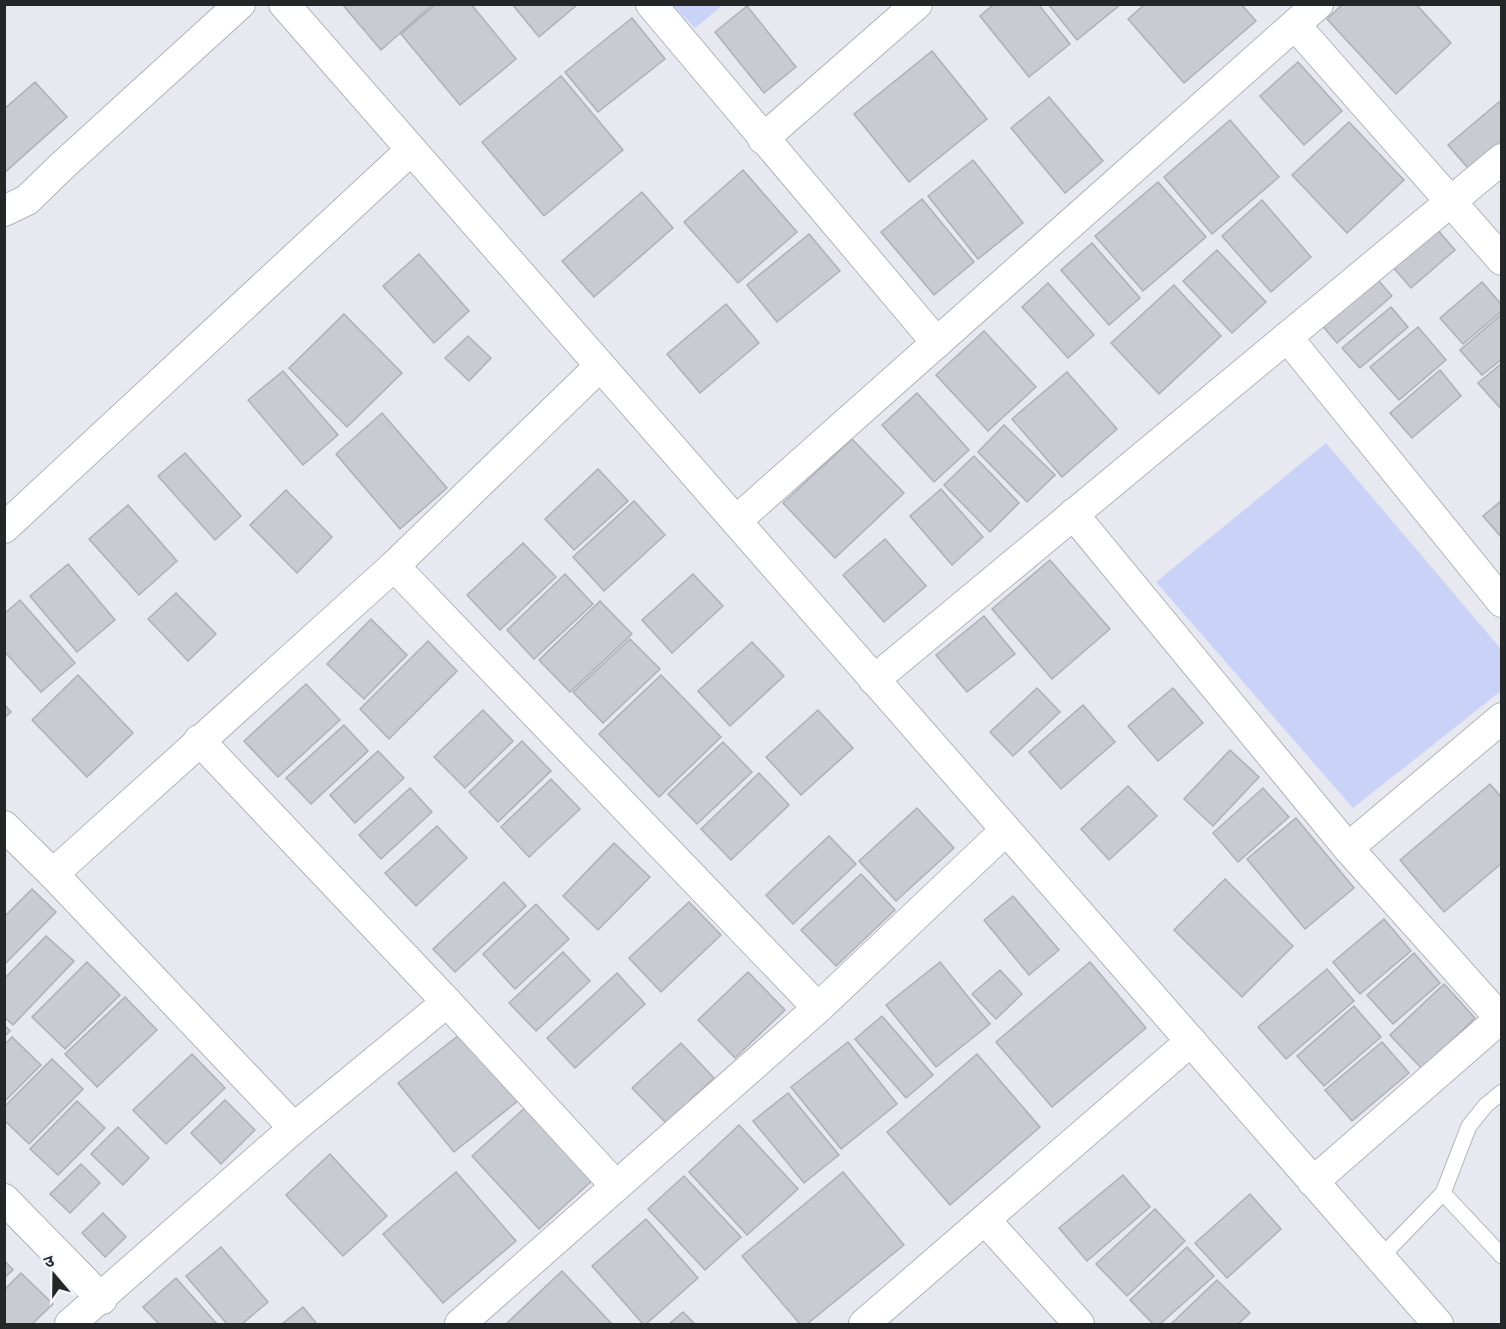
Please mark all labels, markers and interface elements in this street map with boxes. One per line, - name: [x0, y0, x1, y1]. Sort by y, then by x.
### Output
- north arrow: [24, 1245, 84, 1305]
- text: उ: [41, 1250, 57, 1272]

